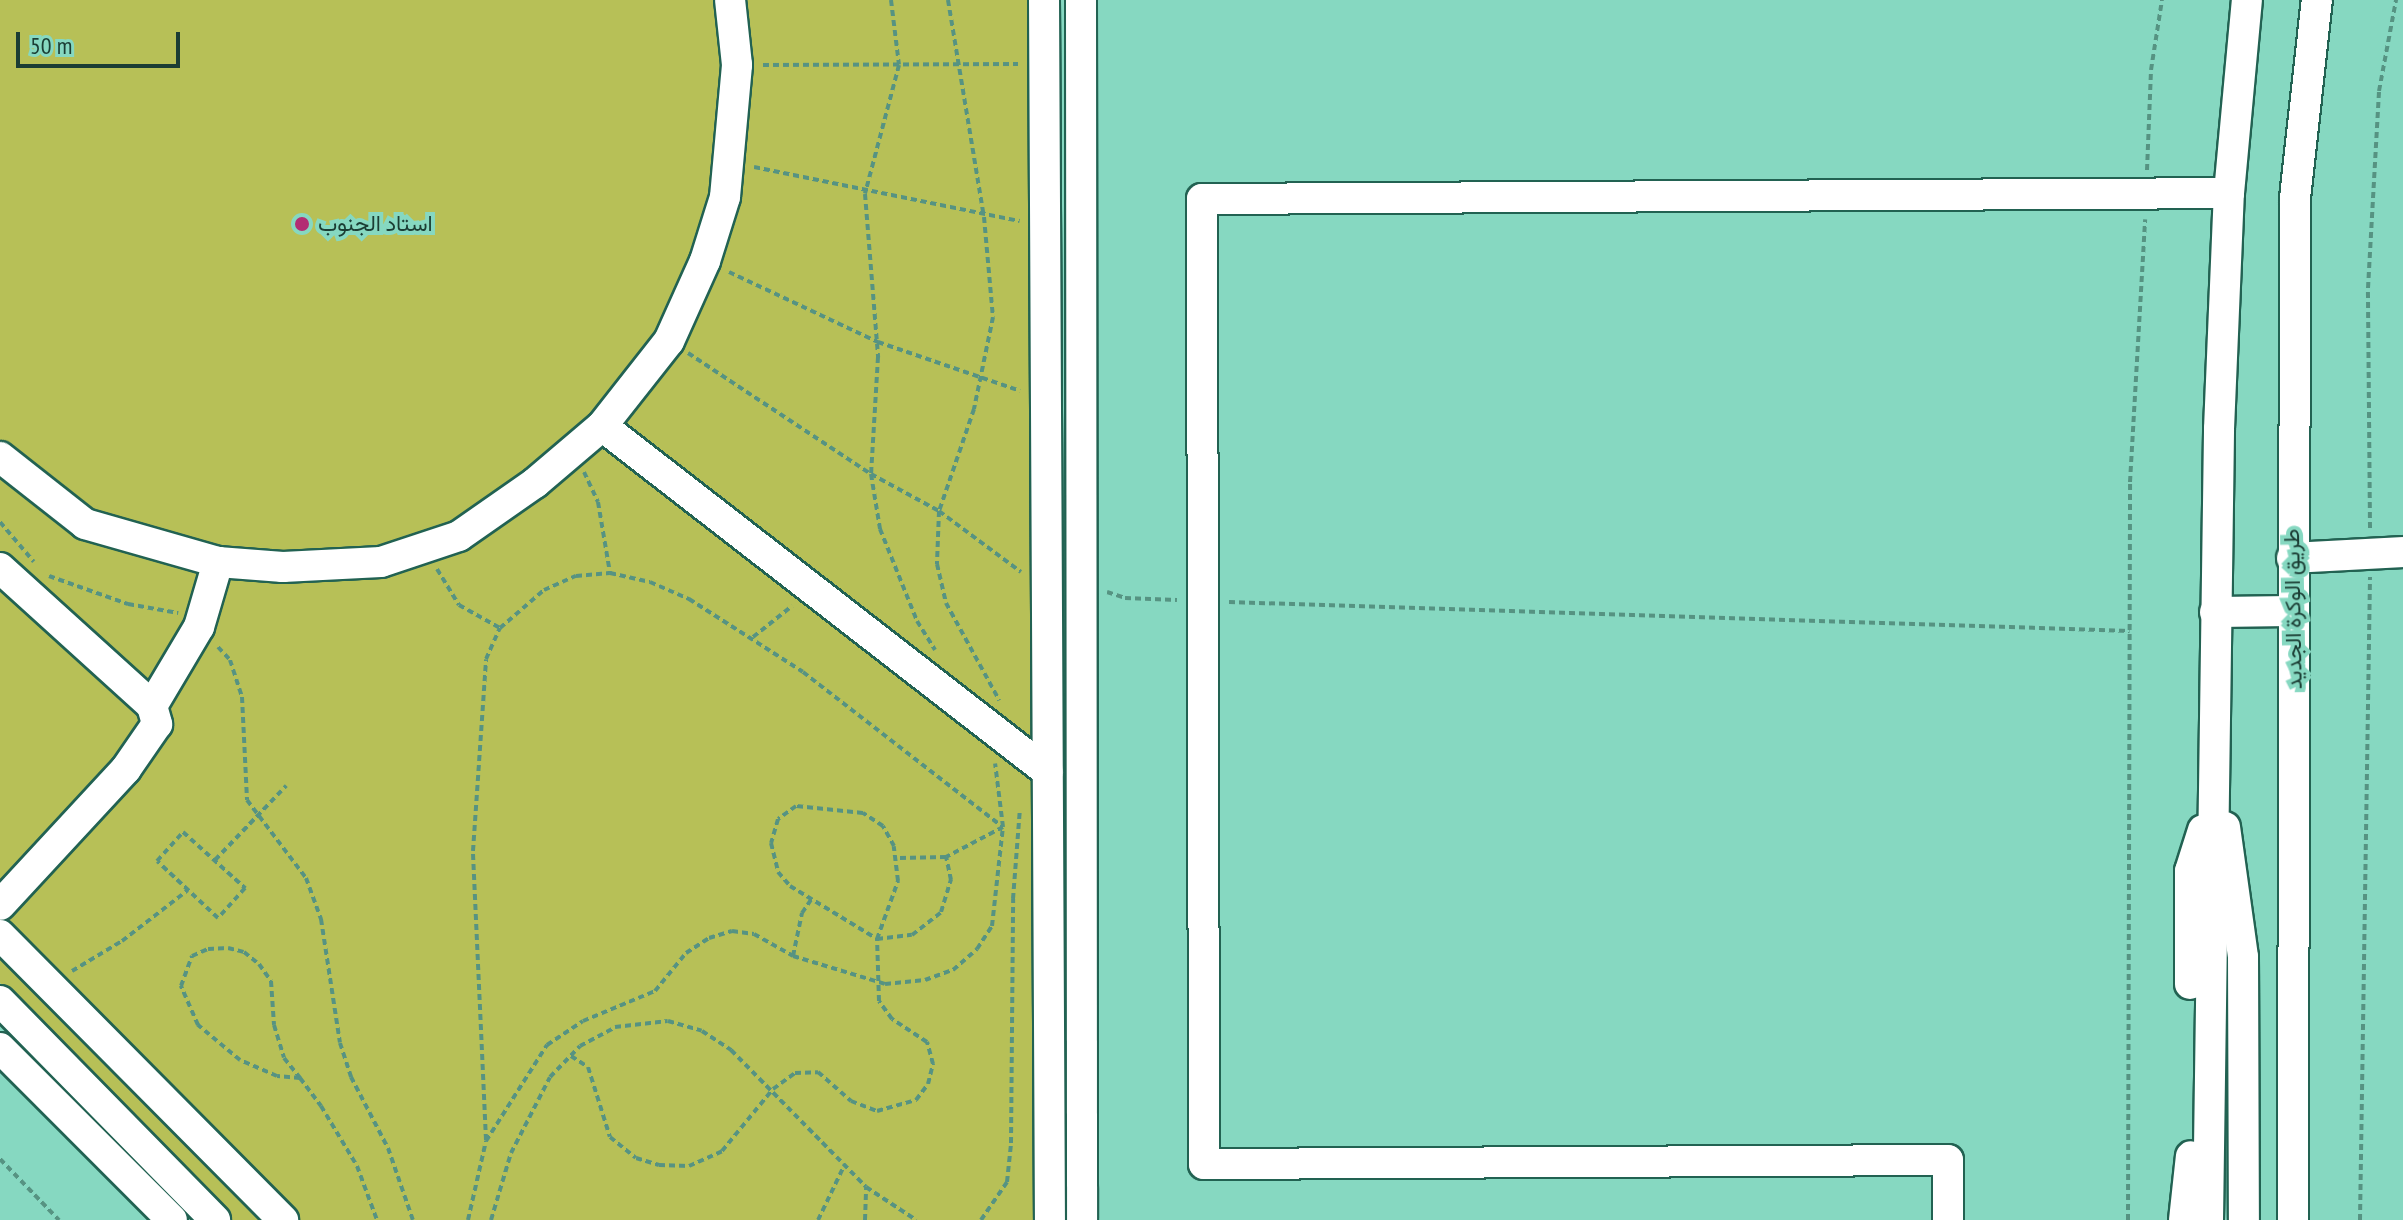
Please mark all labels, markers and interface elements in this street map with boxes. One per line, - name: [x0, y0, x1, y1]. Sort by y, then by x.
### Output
- scale bar: [20, 16, 184, 66]
- text: 50 m: [30, 30, 72, 61]
- place label: استاد الجنوب: [318, 211, 433, 237]
- marker: استاد الجنوب: [293, 215, 311, 233]
- street label: طريق الوكرة الجديد: [2278, 528, 2308, 690]

